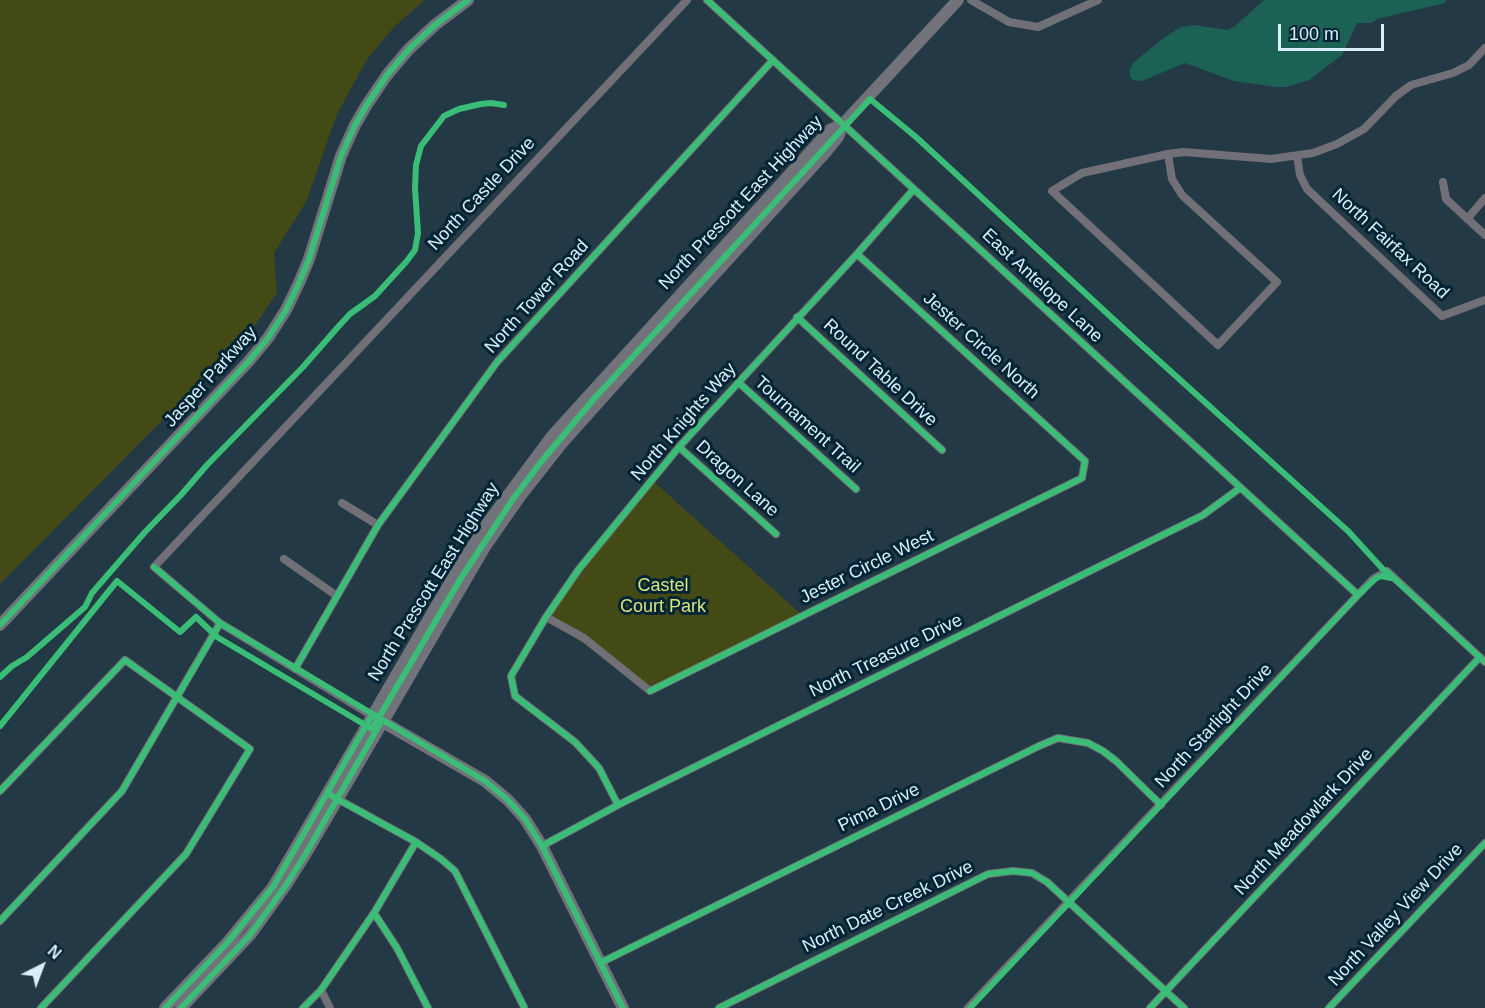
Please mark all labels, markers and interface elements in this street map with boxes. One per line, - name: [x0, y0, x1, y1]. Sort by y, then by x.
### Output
- scale bar: [1281, 12, 1388, 50]
- text: 100 m: [1289, 24, 1339, 44]
- street label: North Prescott East Highway: [655, 111, 827, 295]
- street label: North Castle Drive: [424, 133, 540, 255]
- street label: North Fairfax Road: [1327, 184, 1453, 304]
- street label: East Antelope Lane: [977, 225, 1107, 347]
- street label: North Tower Road: [480, 236, 594, 358]
- street label: Jester Circle North: [918, 288, 1044, 404]
- street label: Round Table Drive: [818, 315, 942, 431]
- street label: Jasper Parkway: [160, 322, 262, 432]
- street label: North Knights Way: [627, 359, 741, 485]
- street label: Tournament Trail: [750, 372, 864, 478]
- street label: Dragon Lane: [691, 436, 783, 522]
- street label: North Prescott East Highway: [364, 479, 504, 685]
- street label: Jester Circle West: [797, 525, 937, 609]
- park label: Castel Court Park: [620, 575, 706, 618]
- street label: North Treasure Drive: [806, 610, 966, 702]
- street label: North Starlight Drive: [1151, 659, 1277, 793]
- street label: North Meadowlark Drive: [1230, 744, 1378, 900]
- street label: Pima Drive: [835, 779, 923, 837]
- street label: North Valley View Drive: [1324, 839, 1468, 991]
- street label: North Date Creek Drive: [799, 856, 977, 958]
- north arrow: [12, 936, 72, 996]
- text: N: [44, 942, 64, 962]

